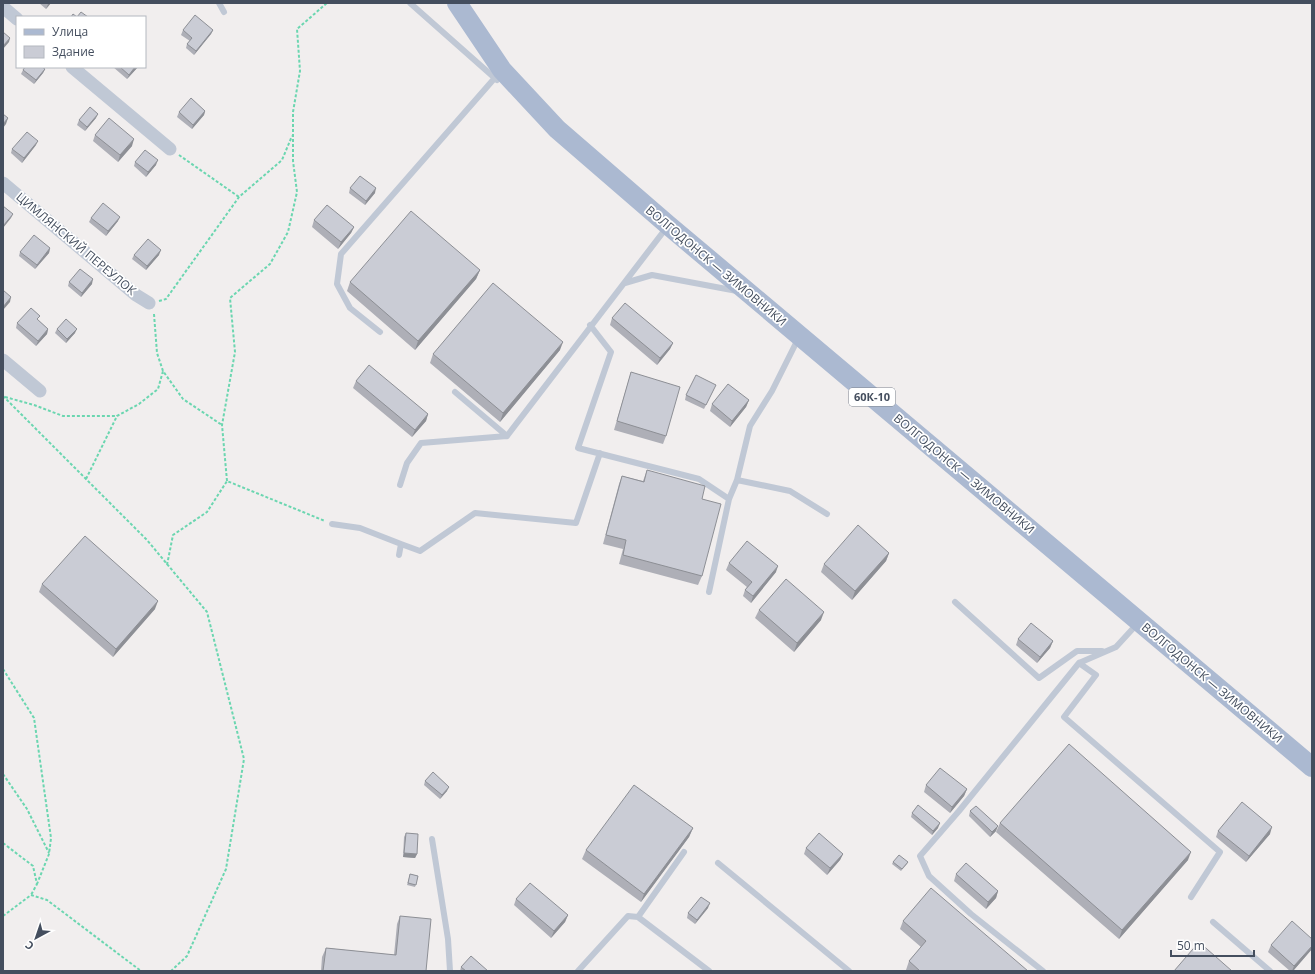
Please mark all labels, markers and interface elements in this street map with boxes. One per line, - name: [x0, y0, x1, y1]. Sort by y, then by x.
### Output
- legend: [16, 16, 146, 68]
- text: Улица: [52, 23, 88, 40]
- text: Здание: [52, 43, 95, 60]
- street label: ЦИМЛЯНСКИЙ ПЕРЕУЛОК: [13, 188, 140, 299]
- street label: ВОЛГОДОНСК — ЗИМОВНИКИ: [642, 202, 790, 330]
- road number: 60К-10: [849, 388, 895, 406]
- street label: ВОЛГОДОНСК — ЗИМОВНИКИ: [890, 410, 1038, 538]
- street label: ВОЛГОДОНСК — ЗИМОВНИКИ: [1138, 619, 1286, 747]
- north arrow: [16, 918, 56, 958]
- scale bar: [1171, 932, 1254, 958]
- text: 50 m: [1177, 937, 1205, 954]
- text: С: [22, 938, 37, 954]

